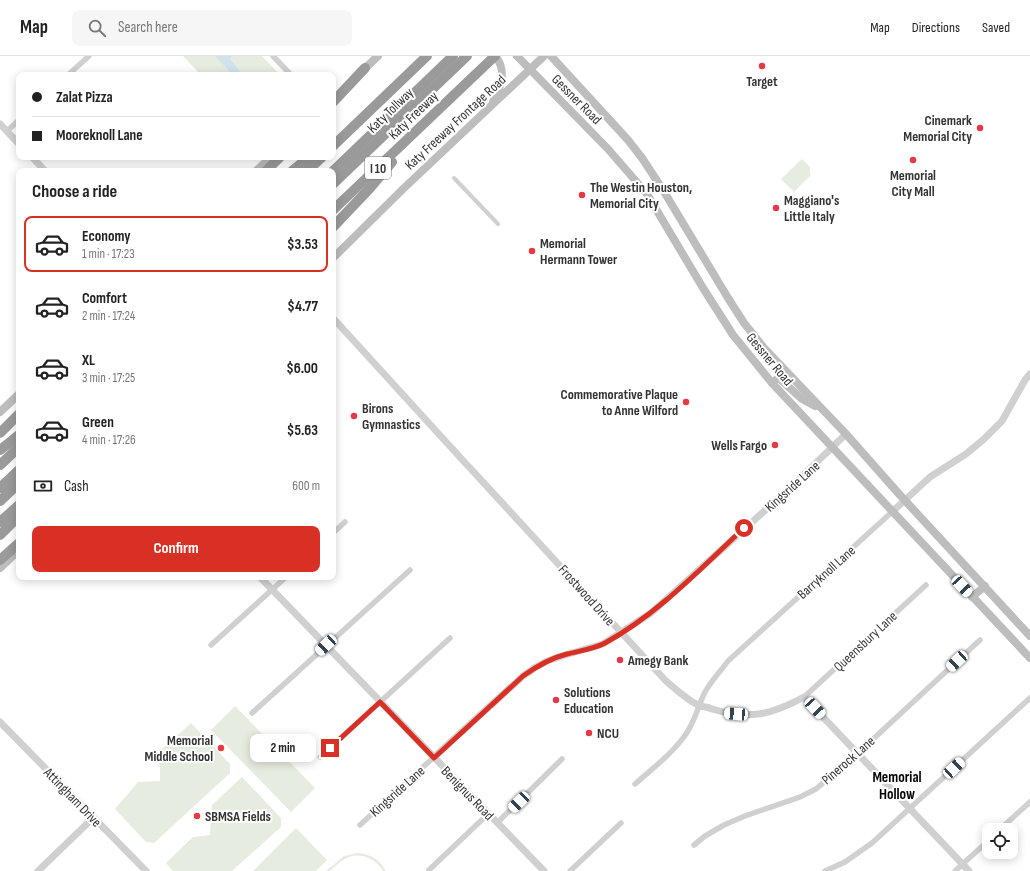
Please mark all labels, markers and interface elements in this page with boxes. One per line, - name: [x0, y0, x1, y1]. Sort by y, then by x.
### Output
- search box: [72, 10, 352, 46]
- text: Map: [20, 16, 48, 39]
- icon: search: [86, 17, 108, 39]
- text: Search here: [118, 18, 178, 37]
- text: Map: [870, 19, 890, 36]
- text: Directions: [912, 19, 960, 36]
- text: Saved: [982, 19, 1010, 36]
- marker: Target: [757, 61, 767, 71]
- street label: Katy Freeway Frontage Road: [401, 71, 509, 174]
- street label: Gessner Road: [548, 71, 605, 128]
- place label: Target: [746, 73, 778, 90]
- street label: Katy Tollway: [364, 84, 417, 137]
- street label: Katy Freeway: [385, 87, 442, 143]
- text: Zalat Pizza: [56, 88, 113, 107]
- place label: Cinemark Memorial City: [903, 112, 972, 145]
- marker: Cinemark Memorial City: [975, 123, 985, 133]
- text: Mooreknoll Lane: [56, 126, 143, 145]
- marker: Memorial City Mall: [908, 155, 918, 165]
- road number: I 10: [365, 157, 391, 179]
- place label: Memorial City Mall: [890, 167, 936, 200]
- place label: The Westin Houston, Memorial City: [590, 179, 692, 212]
- text: Choose a ride: [32, 181, 117, 202]
- marker: The Westin Houston, Memorial City: [577, 190, 587, 200]
- place label: Maggiano's Little Italy: [784, 192, 839, 225]
- marker: Maggiano's Little Italy: [771, 203, 781, 213]
- icon: car: [34, 226, 70, 262]
- text: Economy: [82, 227, 131, 246]
- text: $3.53: [287, 235, 318, 254]
- place label: Memorial Hermann Tower: [540, 235, 618, 268]
- text: 1 min · 17:23: [82, 246, 135, 262]
- marker: Memorial Hermann Tower: [527, 246, 537, 256]
- icon: car: [34, 288, 70, 324]
- text: Comfort: [82, 289, 127, 308]
- text: $4.77: [287, 297, 318, 316]
- text: 2 min · 17:24: [82, 308, 135, 324]
- street label: Gessner Road: [743, 329, 797, 389]
- icon: car: [34, 350, 70, 386]
- text: XL: [82, 351, 95, 370]
- text: $6.00: [286, 359, 318, 378]
- text: 3 min · 17:25: [82, 370, 135, 386]
- place label: Commemorative Plaque to Anne Wilford: [561, 386, 678, 419]
- marker: Commemorative Plaque to Anne Wilford: [681, 397, 691, 407]
- place label: Birons Gymnastics: [362, 400, 420, 433]
- marker: Birons Gymnastics: [349, 411, 359, 421]
- icon: car: [34, 412, 70, 448]
- text: Green: [82, 413, 114, 432]
- text: $5.63: [287, 421, 318, 440]
- text: 4 min · 17:26: [82, 432, 136, 448]
- place label: Wells Fargo: [711, 437, 767, 454]
- marker: Wells Fargo: [770, 440, 780, 450]
- street label: Kingsride Lane: [761, 457, 823, 515]
- icon: cash: [32, 475, 54, 497]
- text: Cash: [64, 477, 89, 496]
- text: 600 m: [292, 478, 320, 494]
- route start: [735, 519, 753, 537]
- button: Confirm: [32, 526, 320, 572]
- street label: Barryknoll Lane: [794, 542, 859, 603]
- street label: Frostwood Drive: [555, 561, 618, 629]
- car: [949, 573, 975, 599]
- street label: Queensbury Lane: [830, 608, 901, 675]
- car: [313, 632, 339, 658]
- car: [944, 648, 970, 674]
- place label: Amegy Bank: [627, 652, 688, 669]
- marker: Amegy Bank: [615, 655, 625, 665]
- place label: Solutions Education: [564, 684, 614, 717]
- marker: Solutions Education: [551, 695, 561, 705]
- car: [802, 695, 828, 721]
- car: [724, 707, 748, 721]
- place label: NCU: [597, 725, 619, 742]
- marker: NCU: [584, 728, 594, 738]
- place label: Memorial Middle School: [145, 732, 213, 765]
- street label: Pinerock Lane: [818, 733, 878, 788]
- callout: 2 min: [250, 734, 316, 762]
- route end: [321, 739, 339, 757]
- text: 2 min: [271, 740, 295, 756]
- marker: Memorial Middle School: [216, 743, 226, 753]
- car: [941, 755, 967, 781]
- street label: Kingsride Lane: [366, 762, 428, 820]
- street label: Attingham Drive: [40, 763, 105, 831]
- street label: Benignus Road: [438, 763, 498, 824]
- district label: Memorial Hollow: [872, 768, 922, 804]
- car: [506, 789, 532, 815]
- place label: SBMSA Fields: [205, 808, 271, 825]
- marker: SBMSA Fields: [192, 811, 202, 821]
- map controls: [982, 823, 1018, 859]
- button: locate: [982, 823, 1018, 859]

